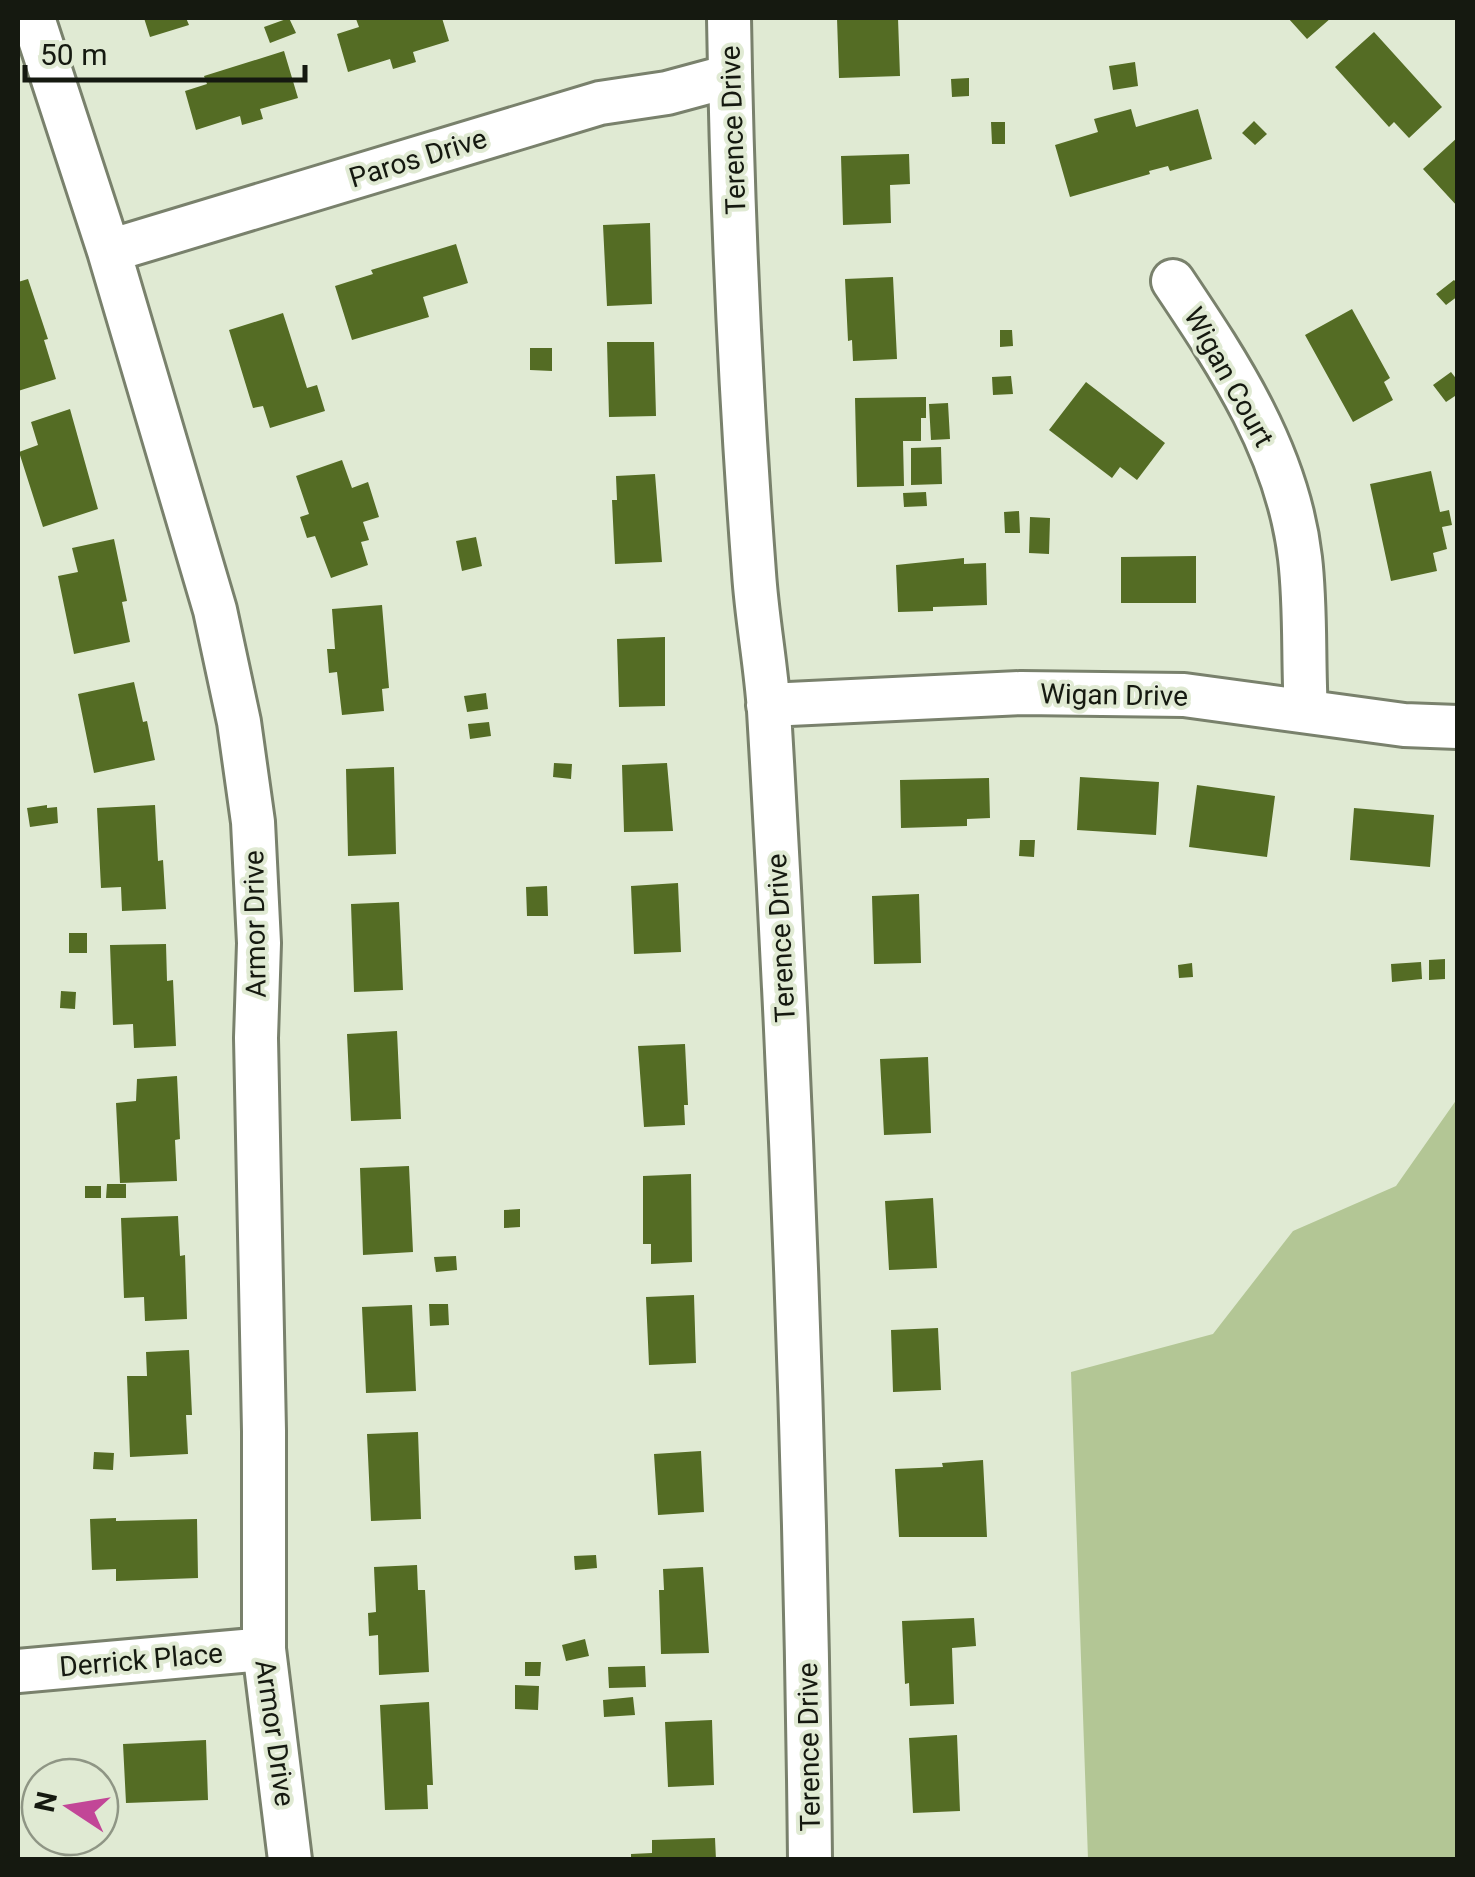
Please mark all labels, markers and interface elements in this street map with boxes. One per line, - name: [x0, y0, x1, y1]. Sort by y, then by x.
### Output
- scale bar: [25, 20, 305, 82]
- text: 50 m: [40, 37, 107, 72]
- street label: Terence Drive: [714, 45, 752, 215]
- street label: Paros Drive: [345, 121, 491, 195]
- street label: Wigan Court: [1177, 302, 1281, 452]
- street label: Wigan Drive: [1040, 677, 1188, 713]
- street label: Armor Drive: [237, 850, 273, 998]
- street label: Terence Drive: [760, 853, 802, 1023]
- street label: Derrick Place: [58, 1636, 224, 1684]
- street label: Armor Drive: [248, 1658, 302, 1808]
- street label: Terence Drive: [791, 1662, 827, 1832]
- north arrow: [20, 1757, 120, 1857]
- text: N: [28, 1789, 64, 1815]

